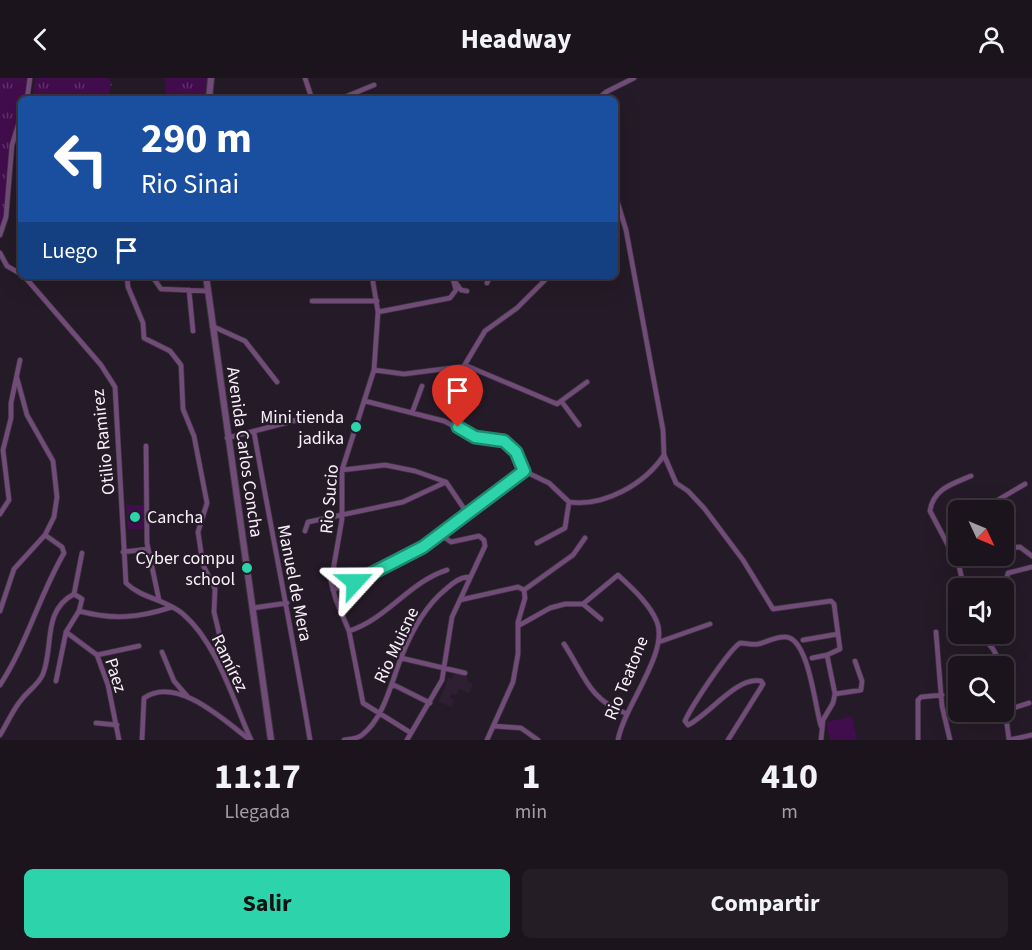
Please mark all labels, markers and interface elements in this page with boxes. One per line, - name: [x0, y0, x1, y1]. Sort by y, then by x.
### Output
- text: Headway: [461, 20, 571, 59]
- icon: back: [24, 23, 57, 56]
- icon: person: [975, 23, 1008, 56]
- text: 290 m: [141, 109, 252, 169]
- icon: left: [42, 120, 120, 198]
- text: Rio Sinai: [141, 165, 239, 204]
- icon: arrive: [110, 234, 143, 267]
- text: Luego: [42, 235, 98, 267]
- street label: Avenida Carlos Concha: [220, 365, 269, 539]
- pin: [432, 365, 483, 427]
- icon: arrive: [441, 374, 474, 407]
- street label: Otilio Ramirez: [85, 388, 121, 496]
- place label: Mini tienda jadika: [260, 405, 344, 451]
- marker: Mini tienda jadika: [349, 420, 363, 434]
- street label: Rio Sucio: [314, 463, 345, 535]
- north arrow: [948, 500, 1014, 566]
- map controls: [948, 500, 1014, 722]
- place label: Cancha: [147, 505, 203, 530]
- marker: Cancha: [128, 510, 142, 524]
- street label: Manuel de Mera: [271, 523, 318, 644]
- place label: Cyber compu school: [136, 546, 235, 592]
- position arrow: [323, 550, 387, 614]
- marker: Cyber compu school: [240, 561, 254, 575]
- button: sound: [948, 578, 1014, 644]
- street label: Rio Muisne: [368, 603, 425, 687]
- street label: Ramírez: [205, 630, 254, 697]
- street label: Rio Teatone: [598, 632, 655, 724]
- street label: Paez: [98, 655, 133, 696]
- button: search: [948, 656, 1014, 722]
- text: 11:17: [214, 751, 301, 802]
- text: 1: [521, 751, 540, 802]
- text: 410: [761, 751, 818, 802]
- text: Llegada: [225, 798, 290, 826]
- text: min: [515, 798, 547, 826]
- text: m: [781, 798, 798, 826]
- button: Salir: [24, 869, 510, 938]
- button: Compartir: [522, 869, 1008, 938]

